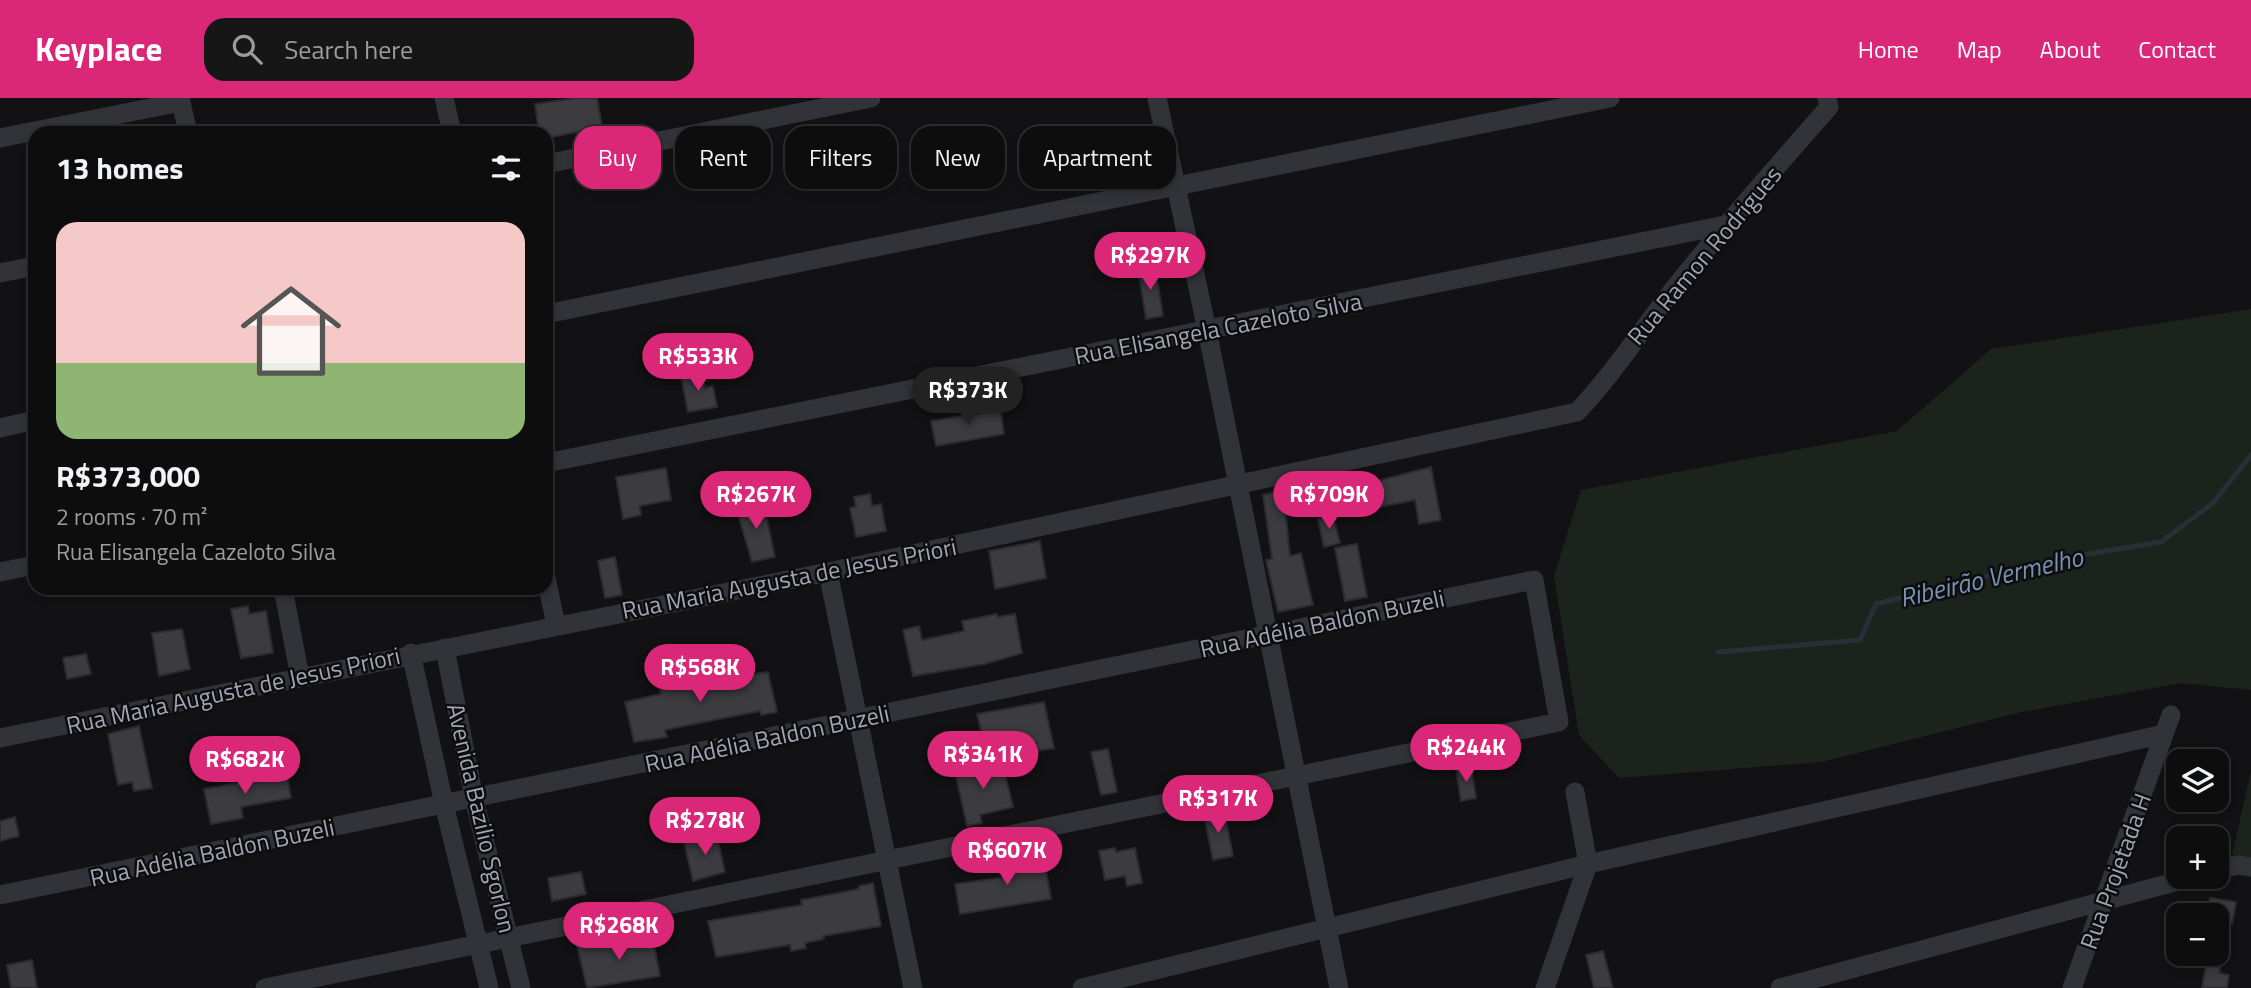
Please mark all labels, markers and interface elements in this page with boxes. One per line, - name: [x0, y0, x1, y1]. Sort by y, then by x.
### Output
- search box: [204, 18, 694, 81]
- text: Keyplace: [35, 24, 162, 74]
- icon: search: [228, 30, 266, 68]
- text: Search here: [284, 30, 413, 69]
- text: Home: [1858, 31, 1919, 67]
- text: Map: [1957, 31, 2002, 67]
- text: About: [2040, 31, 2100, 67]
- text: Contact: [2138, 31, 2216, 67]
- chip: Buy: [574, 126, 661, 189]
- chip: Rent: [675, 126, 771, 189]
- chip: Filters: [785, 126, 897, 189]
- chip: New: [911, 126, 1005, 189]
- chip: Apartment: [1019, 126, 1176, 189]
- text: 13 homes: [56, 145, 183, 191]
- icon: filters: [487, 149, 525, 187]
- street label: Rua Ramon Rodrigues: [1618, 158, 1790, 352]
- pin: R$297K: [1093, 232, 1207, 292]
- text: R$297K: [1110, 237, 1190, 272]
- icon: home: [228, 268, 354, 394]
- street label: Rua Elisangela Cazeloto Silva: [1071, 282, 1365, 374]
- pin: R$533K: [641, 334, 755, 393]
- text: R$533K: [658, 338, 738, 373]
- pin: R$373K: [911, 368, 1025, 427]
- text: R$373K: [928, 372, 1008, 407]
- text: R$373,000: [56, 453, 200, 499]
- pin: R$267K: [699, 472, 813, 531]
- pin: R$709K: [1272, 472, 1386, 531]
- text: R$267K: [716, 476, 796, 511]
- text: R$709K: [1289, 476, 1369, 511]
- text: 2 rooms · 70 m²: [56, 499, 207, 534]
- street label: Rua Maria Augusta de Jesus Priori: [619, 528, 959, 628]
- text: Rua Elisangela Cazeloto Silva: [56, 534, 336, 569]
- water label: Ribeirão Vermelho: [1896, 537, 2088, 617]
- street label: Rua Adélia Baldon Buzeli: [1196, 580, 1448, 666]
- street label: Rua Maria Augusta de Jesus Priori: [63, 637, 403, 743]
- pin: R$568K: [643, 644, 757, 704]
- text: R$568K: [660, 649, 740, 684]
- street label: Rua Adélia Baldon Buzeli: [641, 695, 893, 781]
- street label: Avenida Bazilio Sgorlon: [438, 700, 526, 936]
- pin: R$244K: [1409, 724, 1523, 784]
- text: R$244K: [1426, 729, 1506, 764]
- pin: R$341K: [926, 732, 1040, 791]
- pin: R$682K: [188, 736, 302, 796]
- text: R$341K: [943, 736, 1023, 771]
- text: R$682K: [205, 741, 285, 776]
- map controls: [2166, 749, 2229, 966]
- button: layers: [2166, 749, 2229, 812]
- pin: R$317K: [1161, 776, 1275, 835]
- text: R$317K: [1178, 780, 1258, 815]
- street label: Rua Projetada H: [2070, 788, 2160, 954]
- pin: R$278K: [648, 798, 762, 857]
- text: R$278K: [665, 802, 745, 837]
- street label: Rua Adélia Baldon Buzeli: [86, 809, 338, 895]
- button: +: [2166, 826, 2229, 889]
- pin: R$607K: [950, 828, 1064, 887]
- text: R$607K: [967, 832, 1047, 867]
- pin: R$268K: [562, 902, 676, 962]
- button: −: [2166, 903, 2229, 966]
- text: R$268K: [579, 907, 659, 942]

